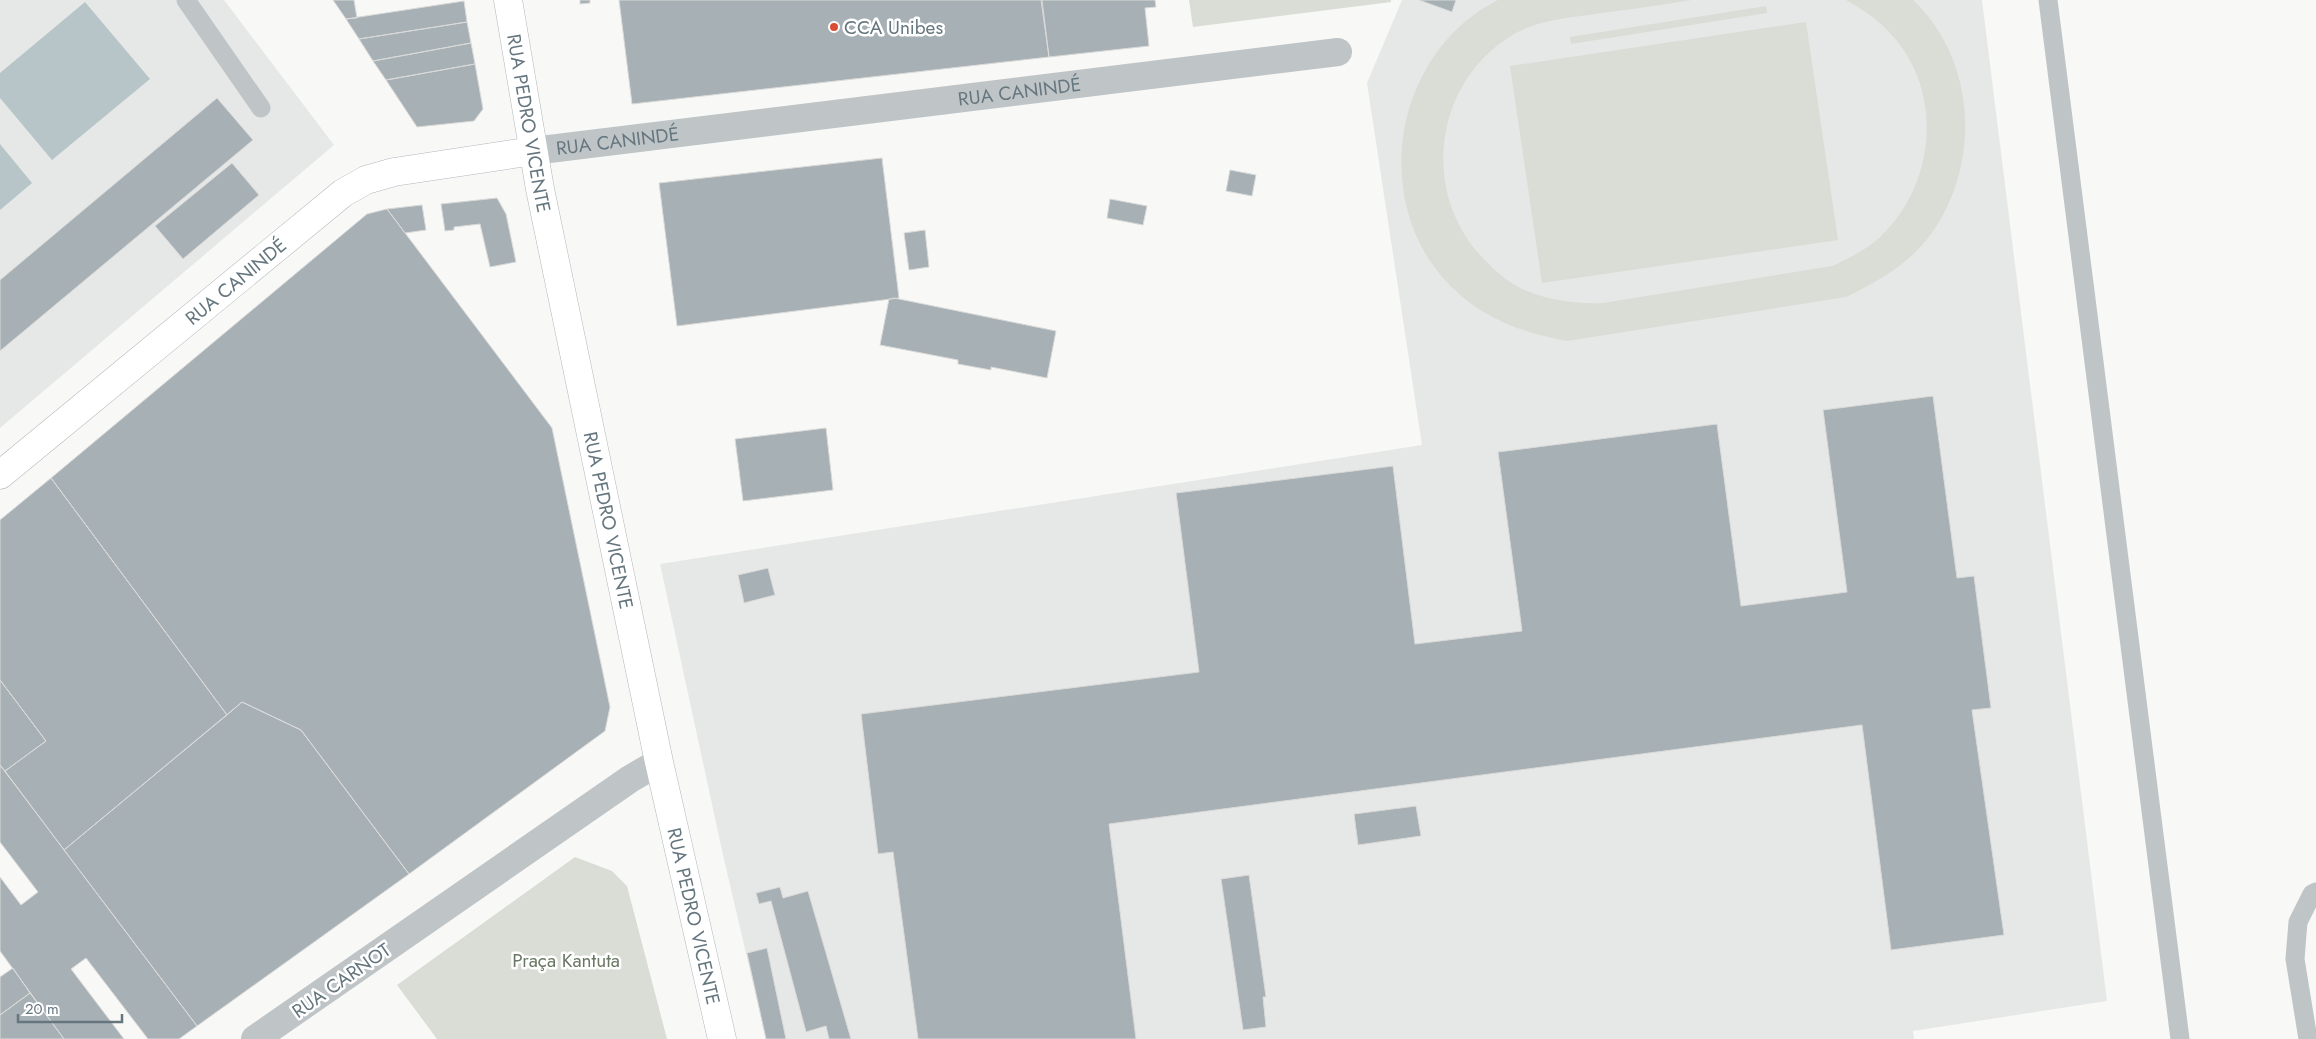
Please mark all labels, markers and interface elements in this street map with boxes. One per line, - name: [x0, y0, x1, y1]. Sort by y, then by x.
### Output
- place label: CCA Unibes: [844, 14, 943, 41]
- marker: CCA Unibes: [828, 21, 840, 33]
- street label: RUA PEDRO VICENTE: [500, 32, 558, 215]
- street label: RUA CANINDÉ: [956, 71, 1082, 113]
- street label: RUA CANINDÉ: [554, 120, 680, 162]
- street label: RUA CANINDÉ: [180, 232, 292, 331]
- street label: RUA PEDRO VICENTE: [577, 429, 640, 612]
- street label: RUA PEDRO VICENTE: [660, 825, 727, 1007]
- street label: RUA CARNOT: [287, 936, 396, 1024]
- park label: Praça Kantuta: [512, 947, 620, 974]
- scale bar: [18, 992, 121, 1024]
- text: 20 m: [25, 998, 59, 1020]

